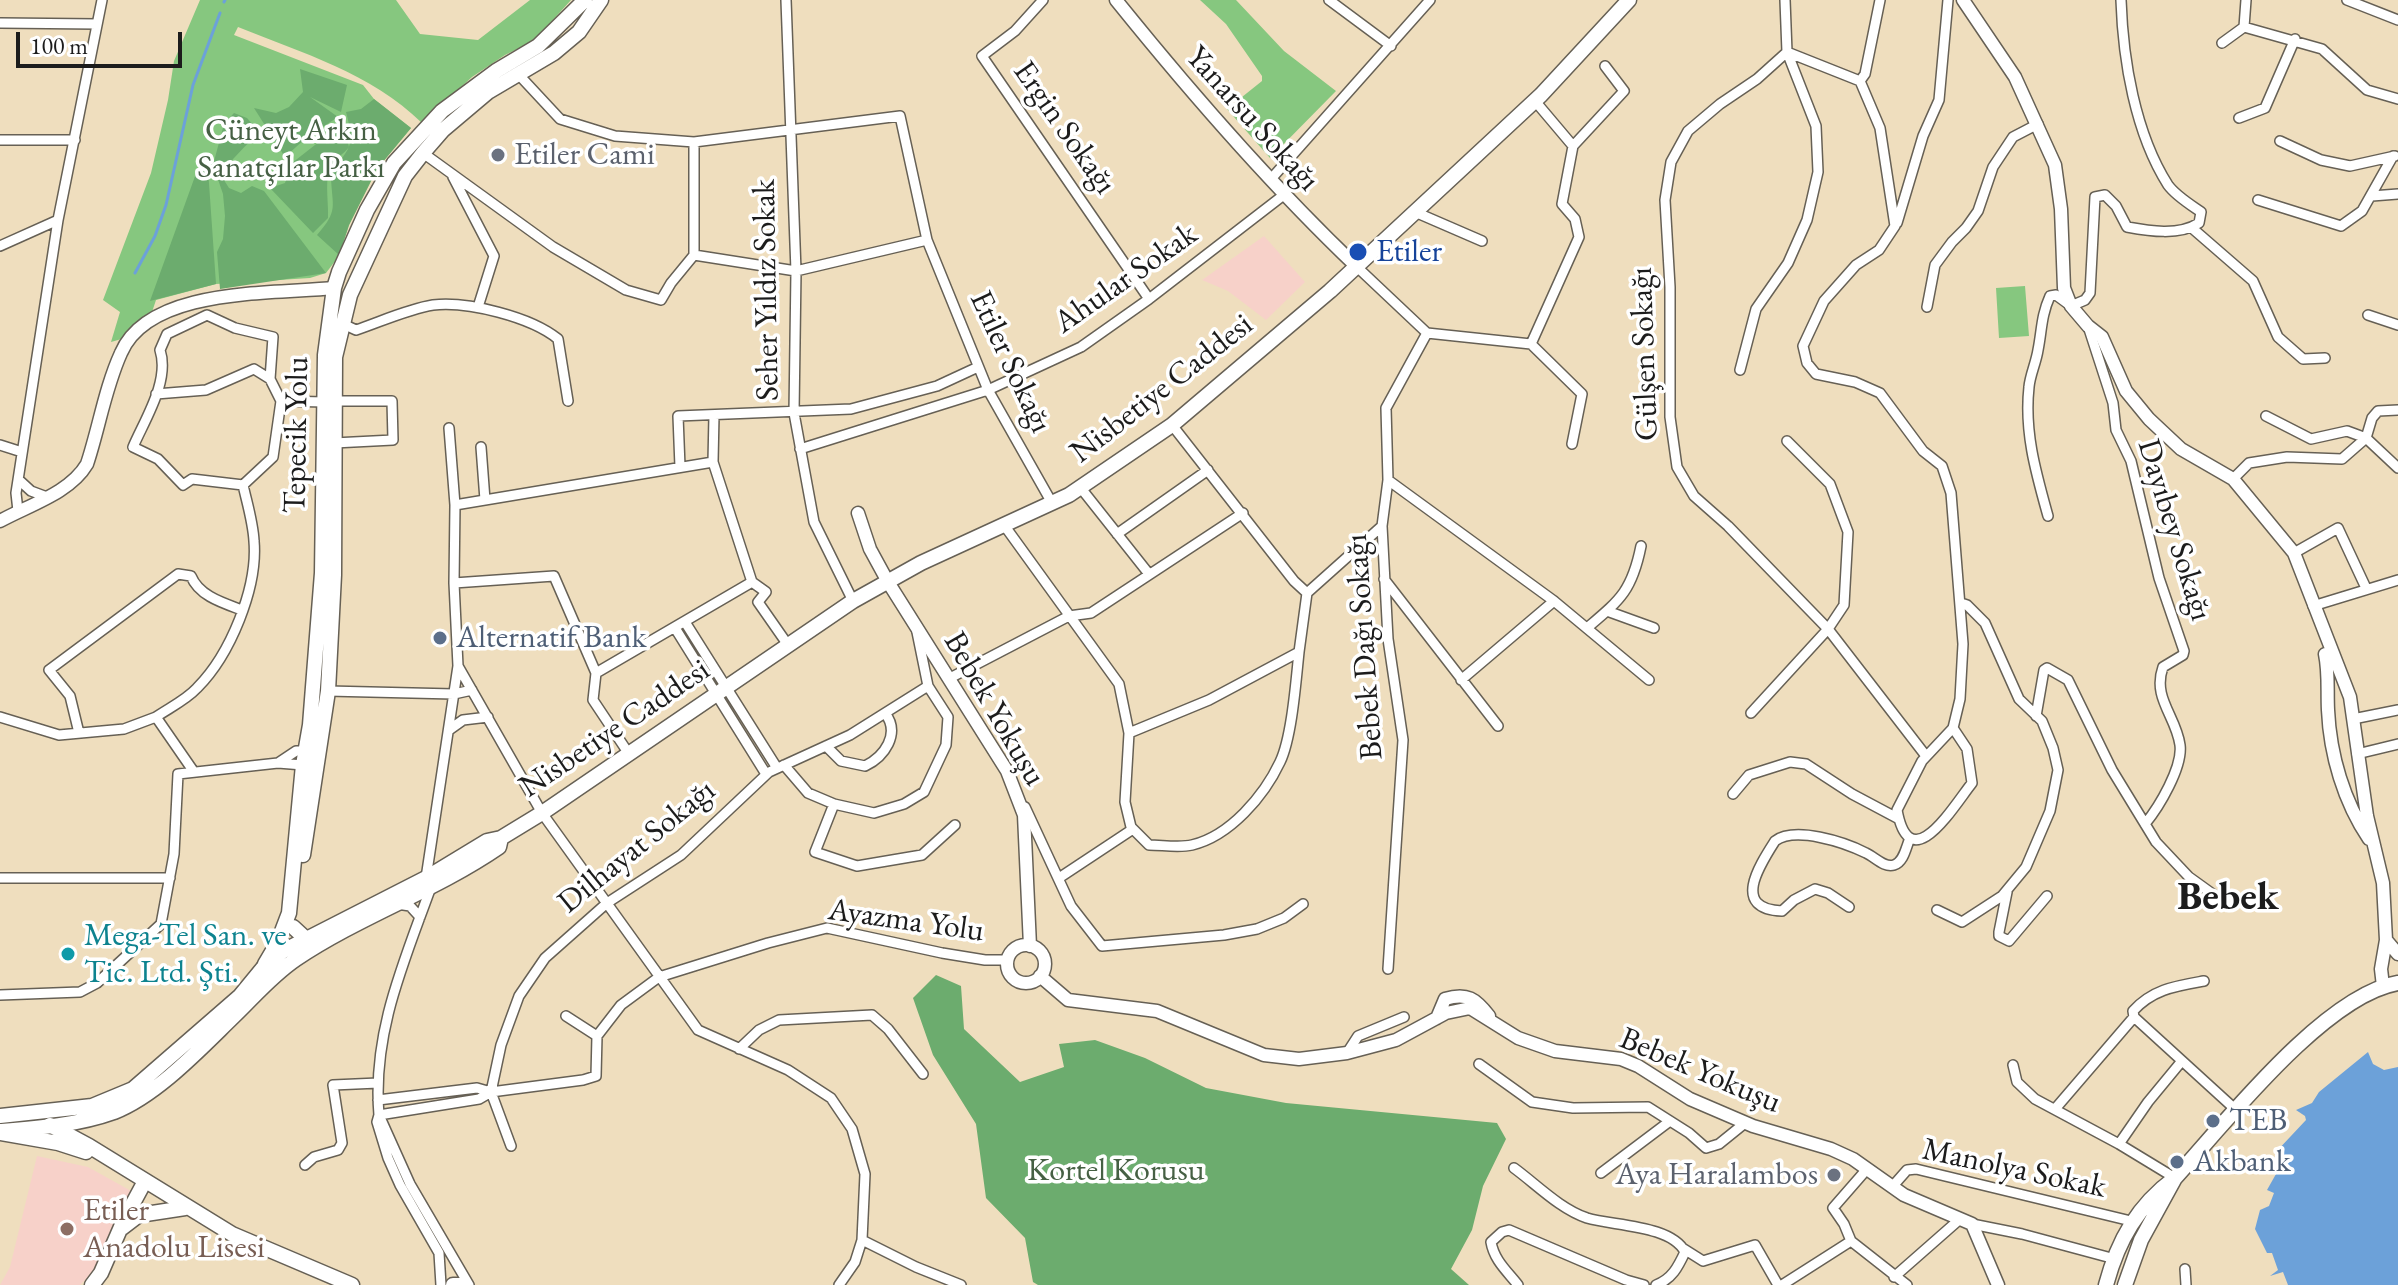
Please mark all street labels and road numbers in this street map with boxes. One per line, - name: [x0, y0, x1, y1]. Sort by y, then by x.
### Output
- street label: Yanarsu Sokağı: [1177, 39, 1327, 199]
- street label: Ergin Sokağı: [1004, 54, 1124, 202]
- street label: Seher Yıldız Sokak: [746, 179, 788, 401]
- street label: Ahular Sokak: [1047, 216, 1205, 342]
- street label: Gülşen Sokağı: [1623, 267, 1667, 441]
- street label: Etiler Sokağı: [960, 285, 1060, 439]
- street label: Nisbetiye Caddesi: [1063, 306, 1261, 472]
- street label: Tepecik Yolu: [276, 356, 318, 514]
- street label: Dayıbey Sokağı: [2128, 435, 2220, 625]
- street label: Bebek Dağı Sokağı: [1338, 533, 1392, 761]
- street label: Bebek Yokuşu: [935, 625, 1053, 793]
- street label: Nisbetiye Caddesi: [513, 651, 717, 807]
- street label: Dilhayat Sokağı: [551, 772, 723, 922]
- street label: Ayazma Yolu: [826, 891, 986, 951]
- street label: Bebek Yokuşu: [1614, 1020, 1786, 1122]
- street label: Manolya Sokak: [1919, 1131, 2109, 1207]

